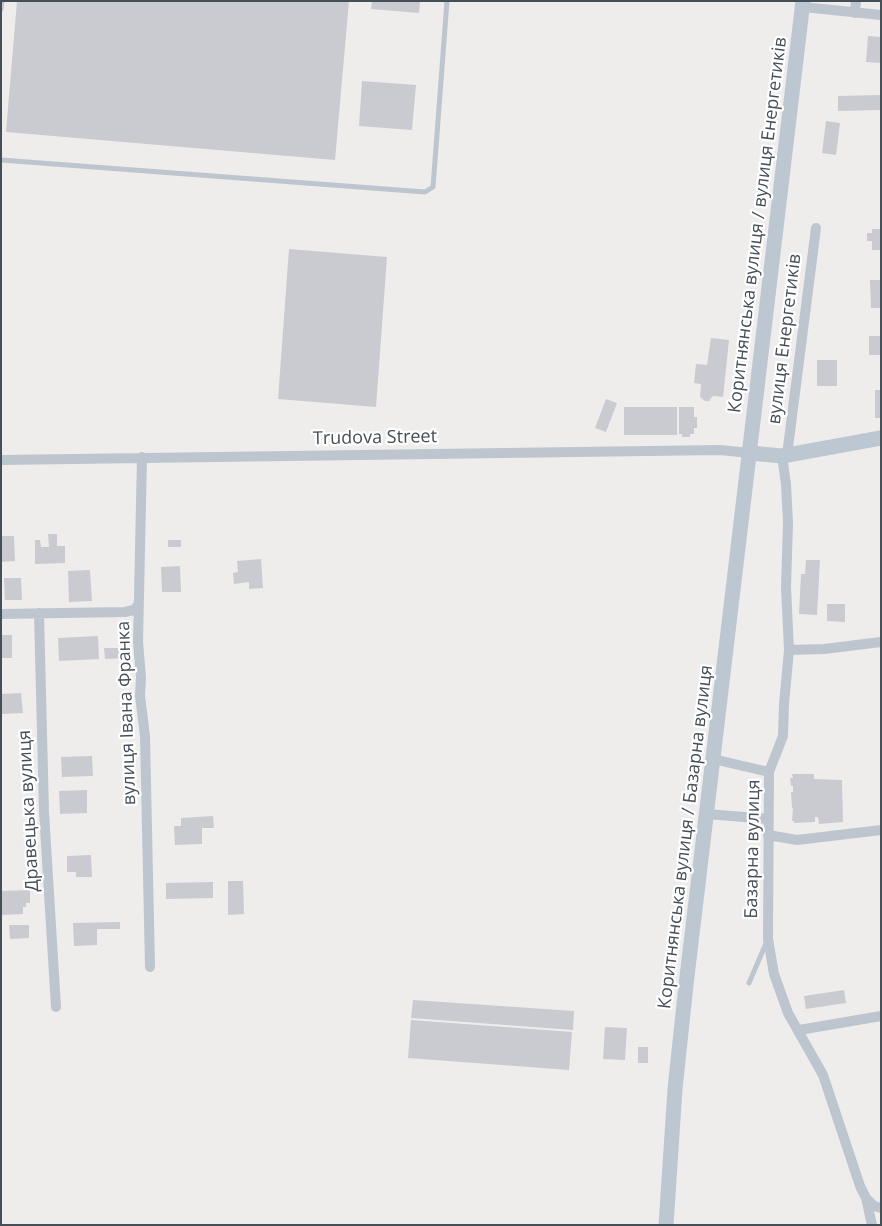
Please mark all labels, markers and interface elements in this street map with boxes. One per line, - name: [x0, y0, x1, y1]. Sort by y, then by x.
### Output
- street label: Коритнянська вулиця / вулиця Енергетиків: [724, 36, 792, 414]
- street label: вулиця Енергетиків: [764, 253, 806, 425]
- street label: Trudova Street: [313, 426, 437, 450]
- street label: вулиця Івана Франка: [113, 620, 141, 806]
- street label: Коритнянська вулиця / Базарна вулиця: [654, 664, 718, 1010]
- street label: Дравецька вулиця: [14, 730, 44, 892]
- street label: Базарна вулиця: [741, 779, 765, 919]

